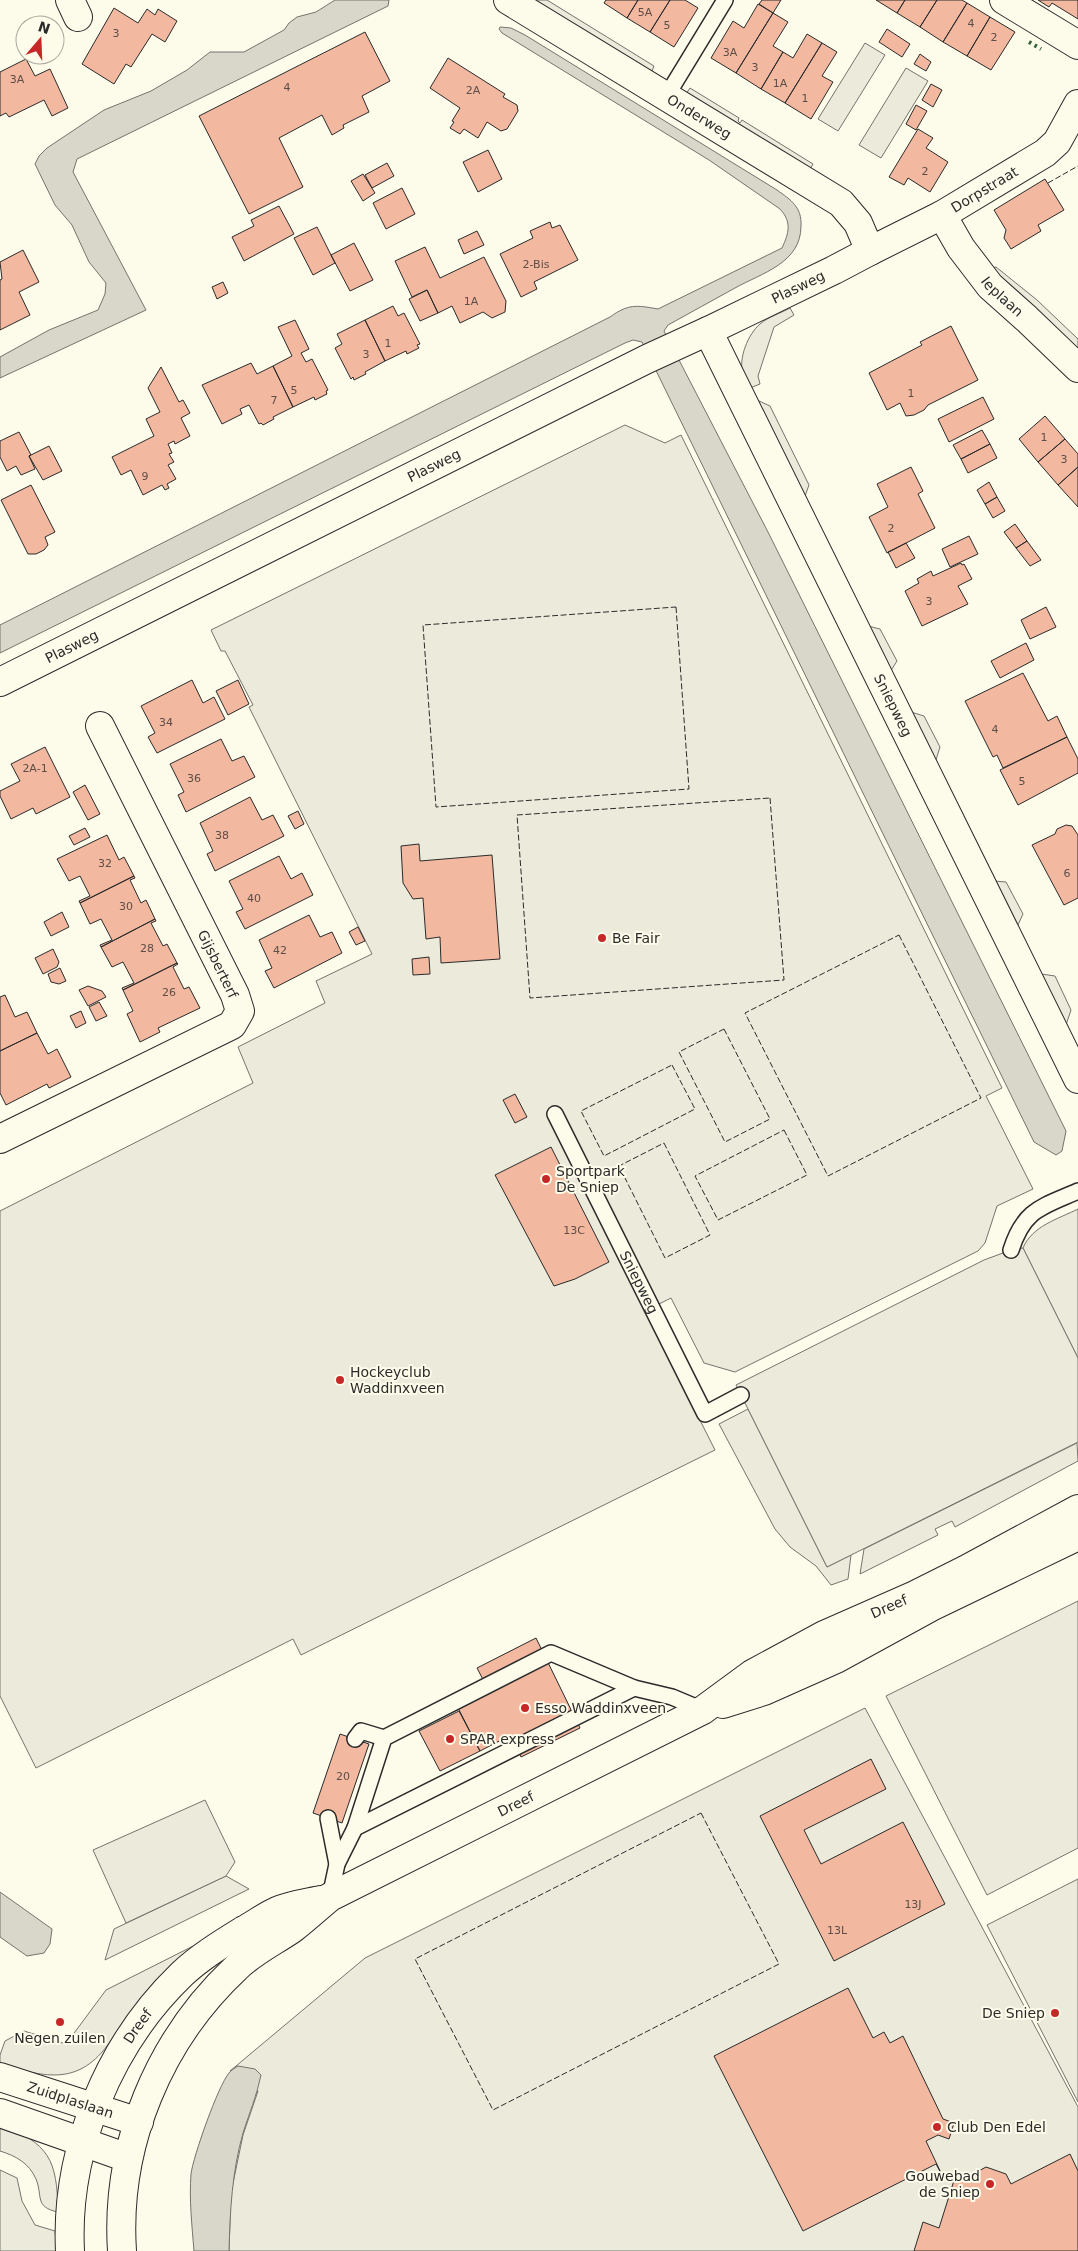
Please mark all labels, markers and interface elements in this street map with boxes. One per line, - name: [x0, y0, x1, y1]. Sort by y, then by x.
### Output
- house number: 5A: [638, 6, 653, 19]
- north arrow: [15, 15, 65, 65]
- house number: 4: [968, 17, 975, 30]
- text: N: [36, 18, 52, 37]
- house number: 5: [664, 19, 671, 32]
- house number: 3: [113, 27, 120, 40]
- house number: 2: [991, 31, 998, 44]
- house number: 3A: [723, 46, 738, 59]
- house number: 3: [752, 61, 759, 74]
- house number: 3A: [10, 73, 25, 86]
- house number: 1A: [773, 77, 788, 90]
- house number: 4: [284, 81, 291, 94]
- house number: 2A: [466, 84, 481, 97]
- street label: Onderweg: [664, 91, 734, 142]
- house number: 1: [802, 92, 809, 105]
- street label: Dorpstraat: [948, 163, 1021, 216]
- house number: 2: [922, 165, 929, 178]
- house number: 2-Bis: [523, 258, 550, 271]
- street label: Plasweg: [769, 267, 827, 307]
- street label: Ieplaan: [978, 273, 1027, 320]
- house number: 1A: [464, 295, 479, 308]
- house number: 1: [385, 337, 392, 350]
- house number: 3: [363, 348, 370, 361]
- house number: 5: [291, 384, 298, 397]
- house number: 1: [908, 387, 915, 400]
- house number: 7: [271, 394, 278, 407]
- house number: 1: [1041, 431, 1048, 444]
- street label: Plasweg: [405, 445, 463, 485]
- house number: 3: [1061, 453, 1068, 466]
- house number: 9: [142, 470, 149, 483]
- house number: 2: [888, 522, 895, 535]
- house number: 3: [926, 595, 933, 608]
- street label: Plasweg: [42, 626, 101, 666]
- street label: Sniepweg: [871, 671, 915, 739]
- house number: 34: [159, 716, 173, 729]
- house number: 4: [992, 723, 999, 736]
- house number: 2A-1: [22, 762, 48, 775]
- house number: 36: [187, 772, 201, 785]
- house number: 5: [1019, 775, 1026, 788]
- house number: 38: [215, 829, 229, 842]
- house number: 32: [98, 857, 112, 870]
- house number: 6: [1064, 867, 1071, 880]
- house number: 40: [247, 892, 261, 905]
- house number: 30: [119, 900, 133, 913]
- street label: Gijsberterf: [195, 927, 242, 1002]
- place label: Be Fair: [612, 930, 660, 946]
- marker: Be Fair: [596, 932, 608, 944]
- house number: 28: [140, 942, 154, 955]
- house number: 42: [273, 944, 287, 957]
- house number: 26: [162, 986, 176, 999]
- place label: Sportpark De Sniep: [556, 1163, 626, 1195]
- marker: Sportpark De Sniep: [540, 1173, 552, 1185]
- house number: 13C: [563, 1224, 585, 1237]
- street label: Sniepweg: [617, 1248, 661, 1316]
- place label: Hockeyclub Waddinxveen: [350, 1364, 445, 1396]
- marker: Hockeyclub Waddinxveen: [334, 1374, 346, 1386]
- street label: Dreef: [868, 1591, 911, 1622]
- place label: Esso Waddinxveen: [535, 1700, 666, 1716]
- marker: Esso Waddinxveen: [519, 1702, 531, 1714]
- place label: SPAR express: [460, 1731, 554, 1747]
- marker: SPAR express: [444, 1733, 456, 1745]
- house number: 20: [336, 1770, 350, 1783]
- street label: Dreef: [495, 1788, 538, 1820]
- house number: 13J: [904, 1898, 922, 1911]
- house number: 13L: [827, 1924, 848, 1937]
- street label: Dreef: [120, 2005, 156, 2046]
- place label: De Sniep: [982, 2005, 1045, 2021]
- marker: De Sniep: [1049, 2007, 1061, 2019]
- marker: Negen zuilen: [54, 2016, 66, 2028]
- place label: Negen zuilen: [14, 2030, 106, 2046]
- street label: Zuidplaslaan: [25, 2078, 116, 2121]
- place label: Club Den Edel: [947, 2119, 1046, 2135]
- marker: Club Den Edel: [931, 2121, 943, 2133]
- place label: Gouwebad de Sniep: [905, 2168, 980, 2200]
- marker: Gouwebad de Sniep: [984, 2178, 996, 2190]

